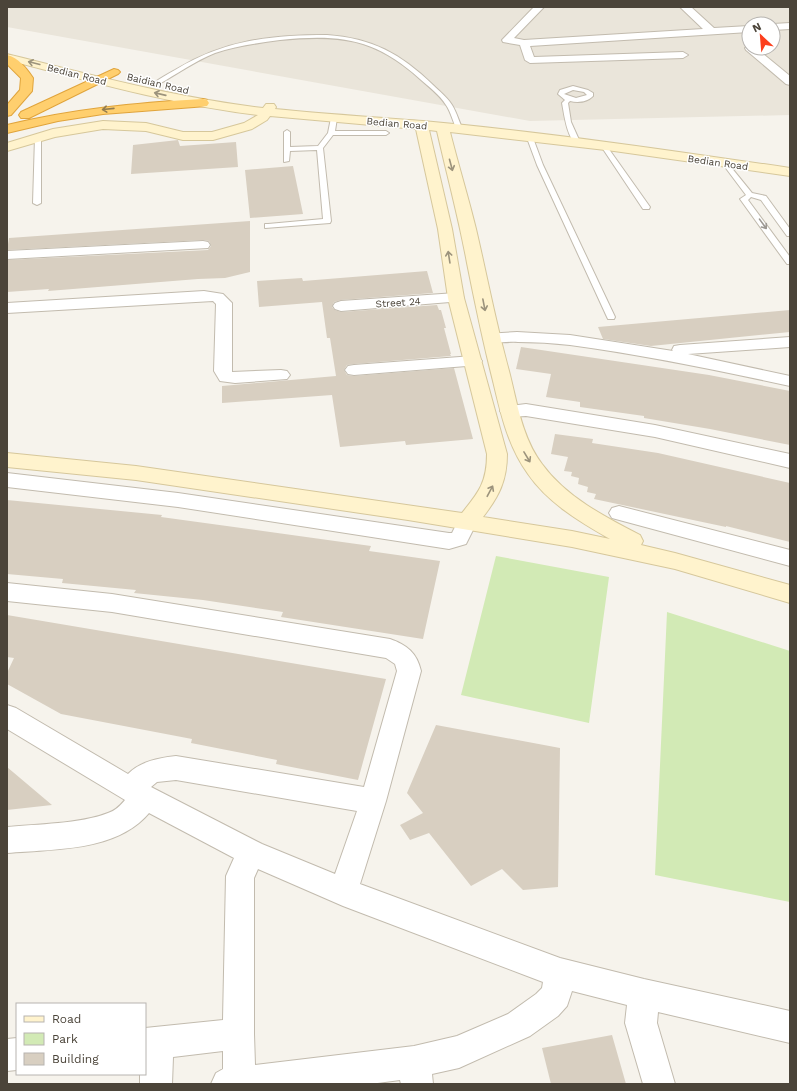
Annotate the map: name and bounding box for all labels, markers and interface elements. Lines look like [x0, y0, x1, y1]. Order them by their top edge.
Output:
north arrow [741, 16, 781, 56]
text: N [750, 20, 763, 35]
one-way arrow [28, 59, 41, 67]
street label: Bedian Road [46, 62, 108, 87]
street label: Baidian Road [126, 71, 190, 96]
one-way arrow [154, 89, 167, 97]
one-way arrow [102, 106, 115, 113]
street label: Bedian Road [366, 115, 428, 132]
street label: Bedian Road [687, 153, 749, 172]
one-way arrow [448, 158, 456, 171]
one-way arrow [759, 219, 767, 230]
one-way arrow [445, 250, 453, 263]
street label: Street 24 [375, 295, 421, 310]
one-way arrow [481, 298, 489, 311]
one-way arrow [523, 451, 531, 463]
one-way arrow [487, 485, 495, 497]
legend [16, 1003, 146, 1075]
text: Road [52, 1012, 81, 1026]
text: Park [52, 1032, 78, 1046]
text: Building [52, 1052, 99, 1066]

